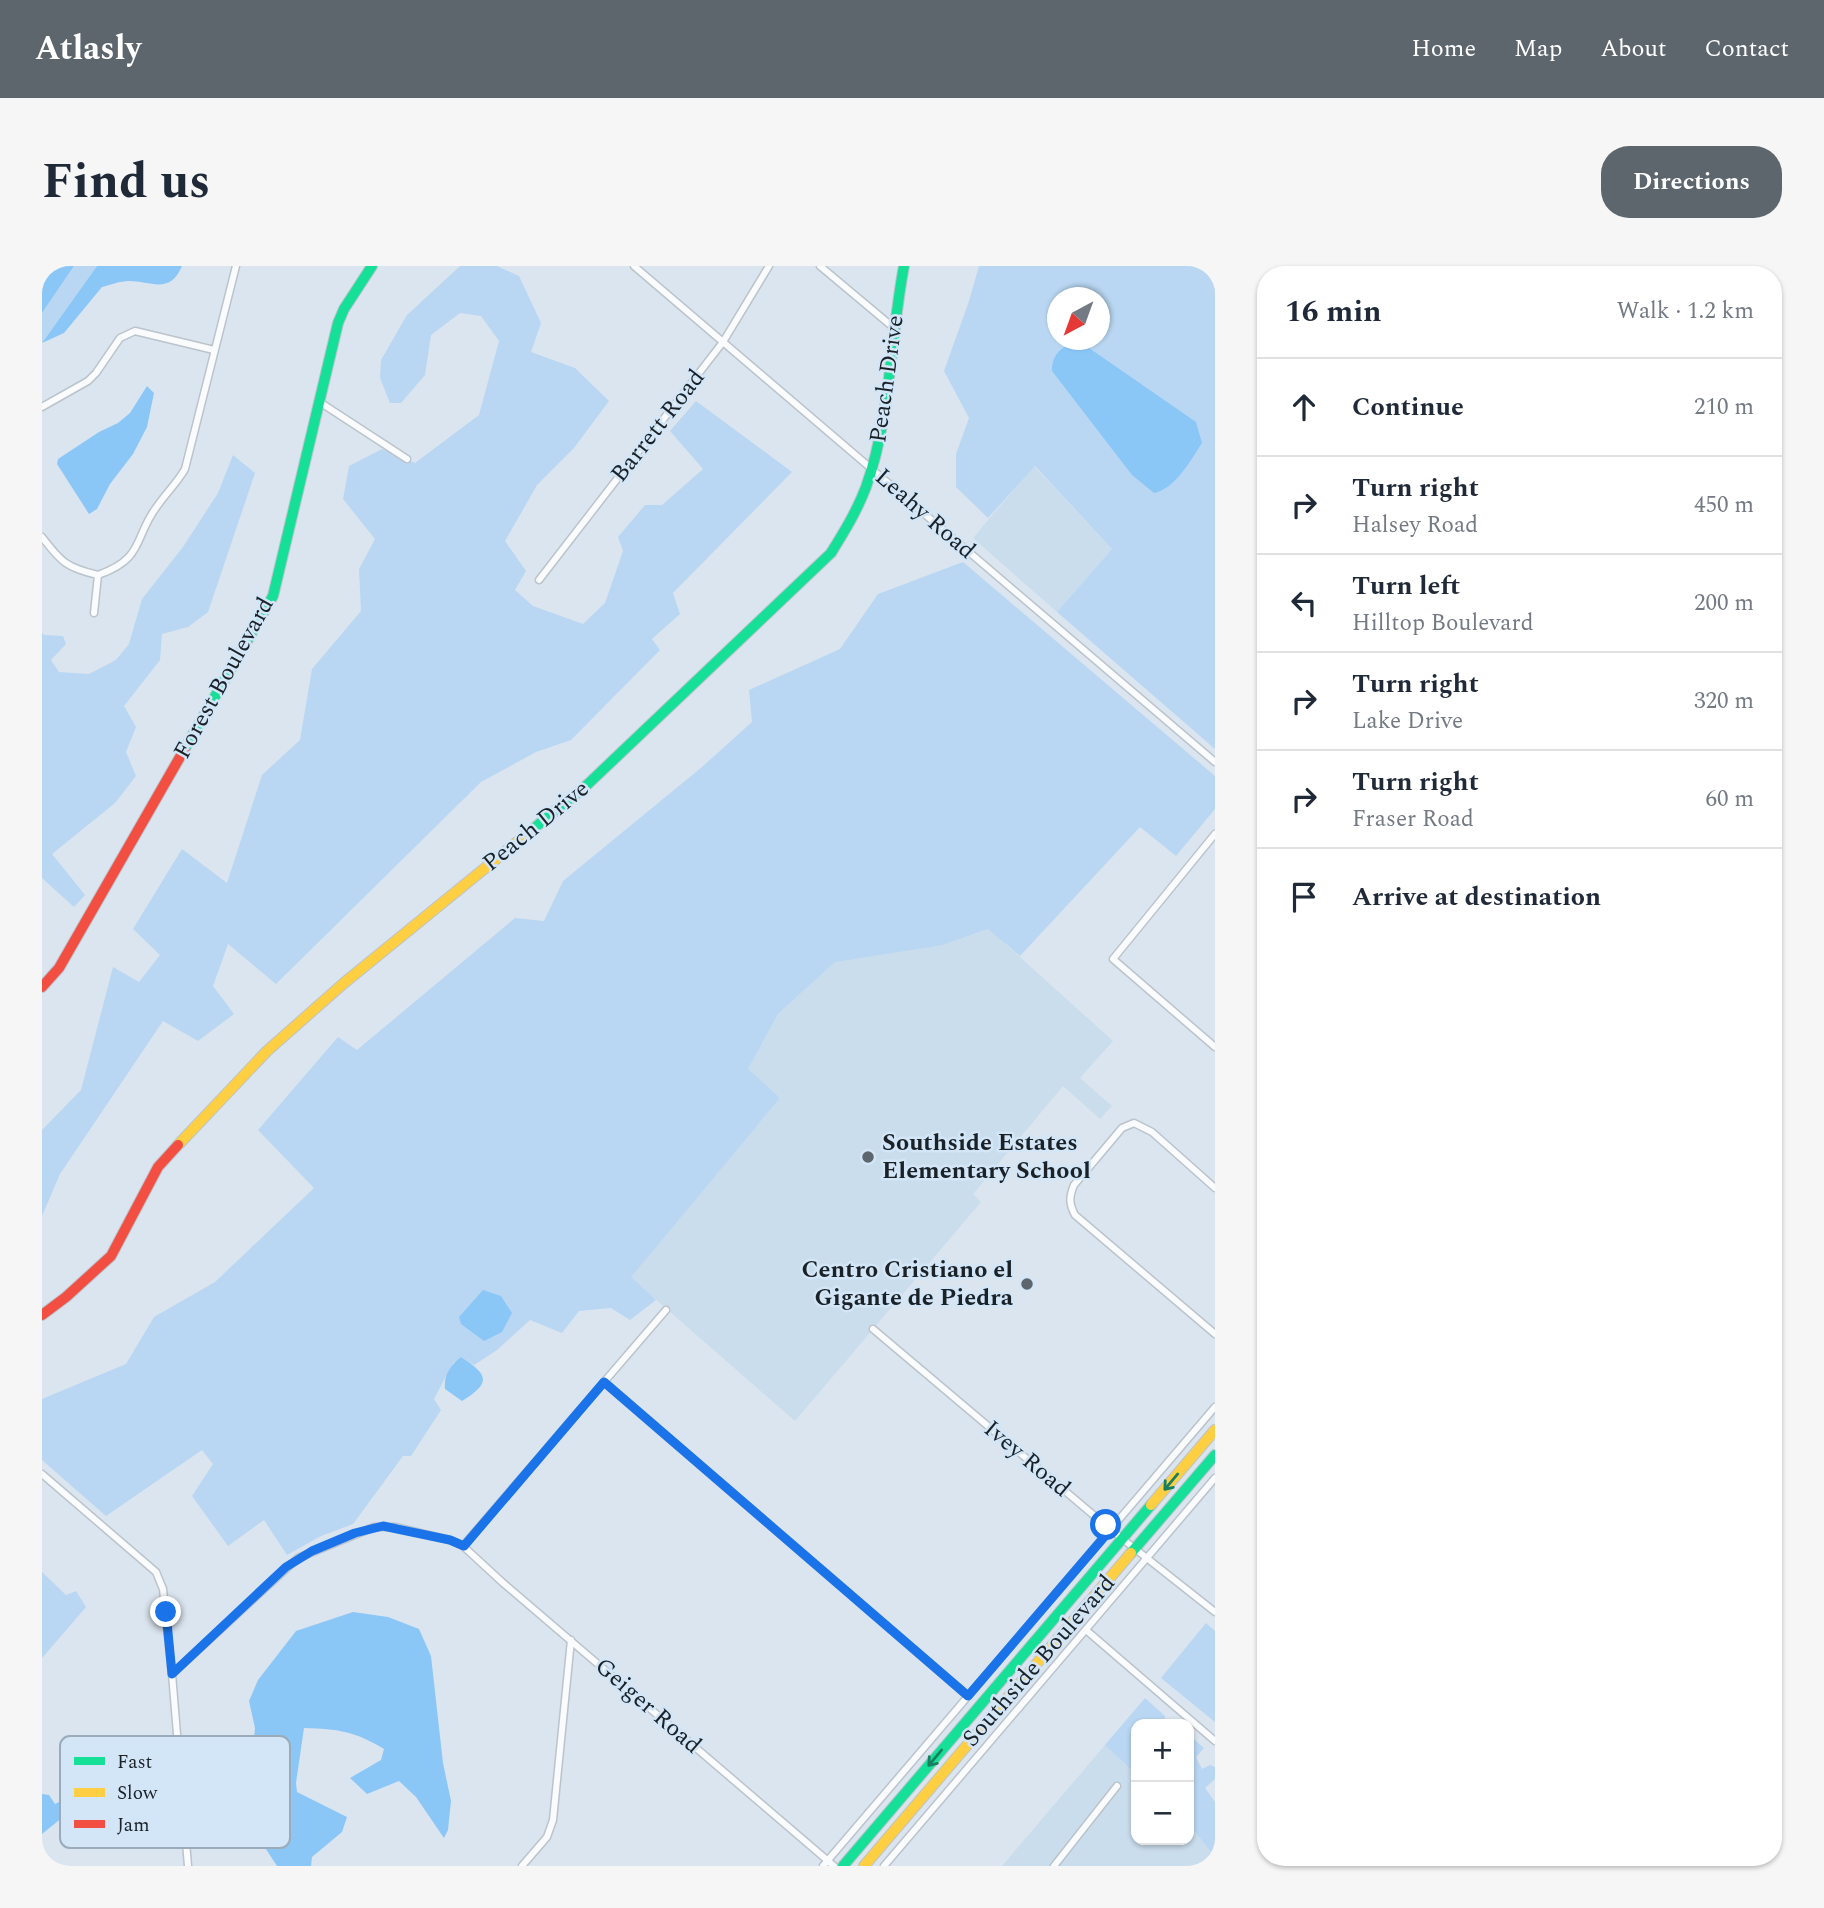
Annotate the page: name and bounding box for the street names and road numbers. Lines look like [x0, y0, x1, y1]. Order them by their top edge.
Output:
street label: Peach Drive [860, 313, 914, 445]
street label: Barrett Road [602, 362, 714, 490]
street label: Leahy Road [866, 460, 984, 568]
street label: Forest Boulevard [165, 591, 283, 765]
street label: Peach Drive [475, 772, 597, 880]
street label: Ivey Road [976, 1412, 1078, 1506]
street label: Southside Boulevard [954, 1567, 1124, 1755]
street label: Geiger Road [587, 1649, 709, 1763]

